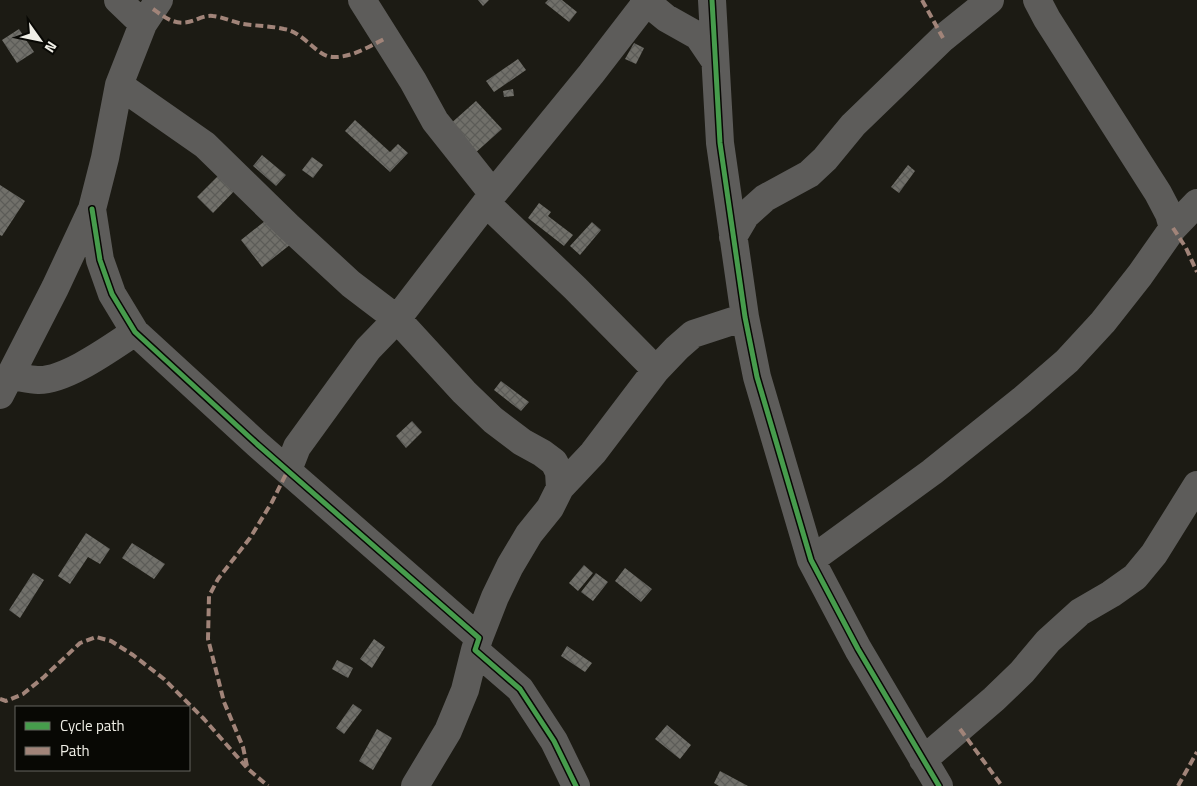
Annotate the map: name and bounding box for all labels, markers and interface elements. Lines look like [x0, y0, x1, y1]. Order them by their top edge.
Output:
north arrow [15, 15, 65, 65]
text: N [40, 38, 63, 57]
legend [15, 706, 190, 771]
text: Cycle path [60, 714, 125, 737]
text: Path [60, 739, 90, 762]

